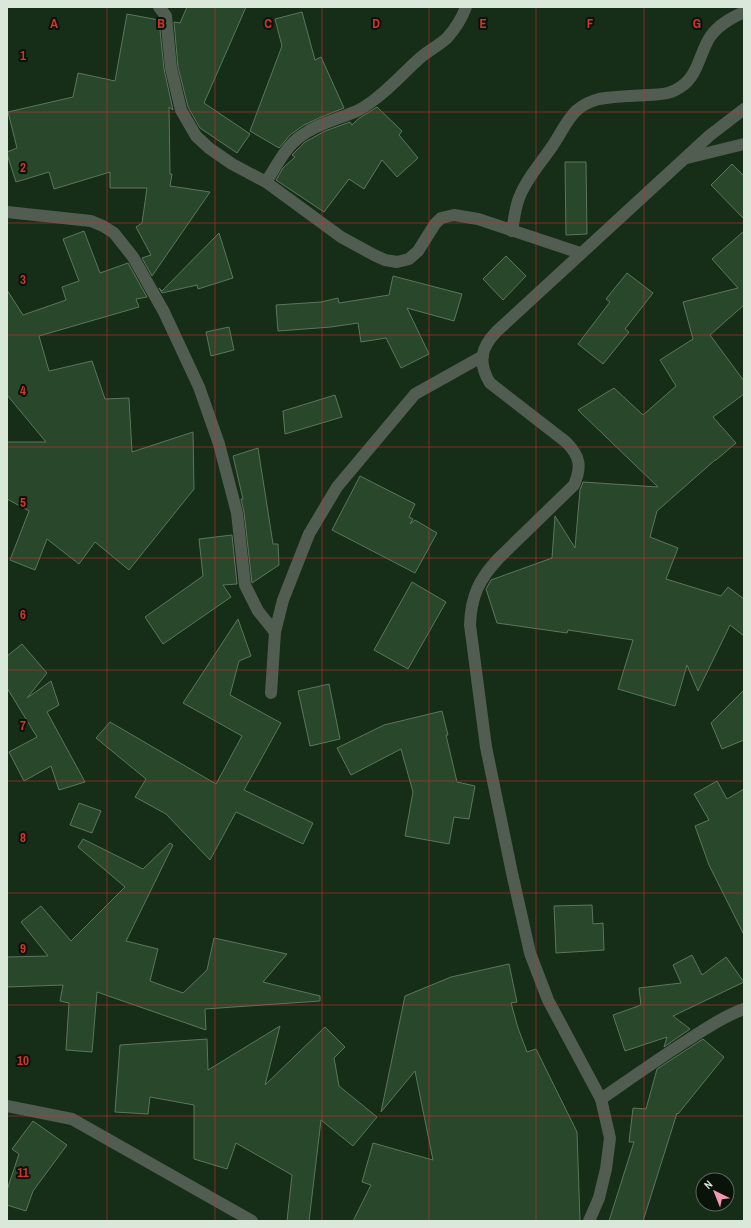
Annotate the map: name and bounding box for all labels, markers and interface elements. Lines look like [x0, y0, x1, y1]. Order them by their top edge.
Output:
text: A [50, 15, 58, 32]
text: B [157, 15, 165, 32]
text: C [264, 15, 272, 32]
text: D [372, 15, 380, 32]
text: E [479, 15, 487, 32]
text: F [587, 15, 594, 32]
text: G [693, 15, 701, 32]
text: 1 [20, 47, 26, 64]
text: 2 [20, 159, 26, 176]
text: 3 [20, 271, 26, 288]
text: 4 [20, 382, 26, 399]
text: 5 [20, 494, 26, 511]
text: 6 [20, 606, 26, 623]
text: 7 [20, 717, 26, 734]
text: 8 [20, 829, 26, 846]
text: 9 [20, 940, 26, 957]
text: 10 [17, 1052, 29, 1069]
text: 11 [17, 1164, 29, 1181]
north arrow [695, 1172, 735, 1212]
text: N [701, 1177, 715, 1192]

